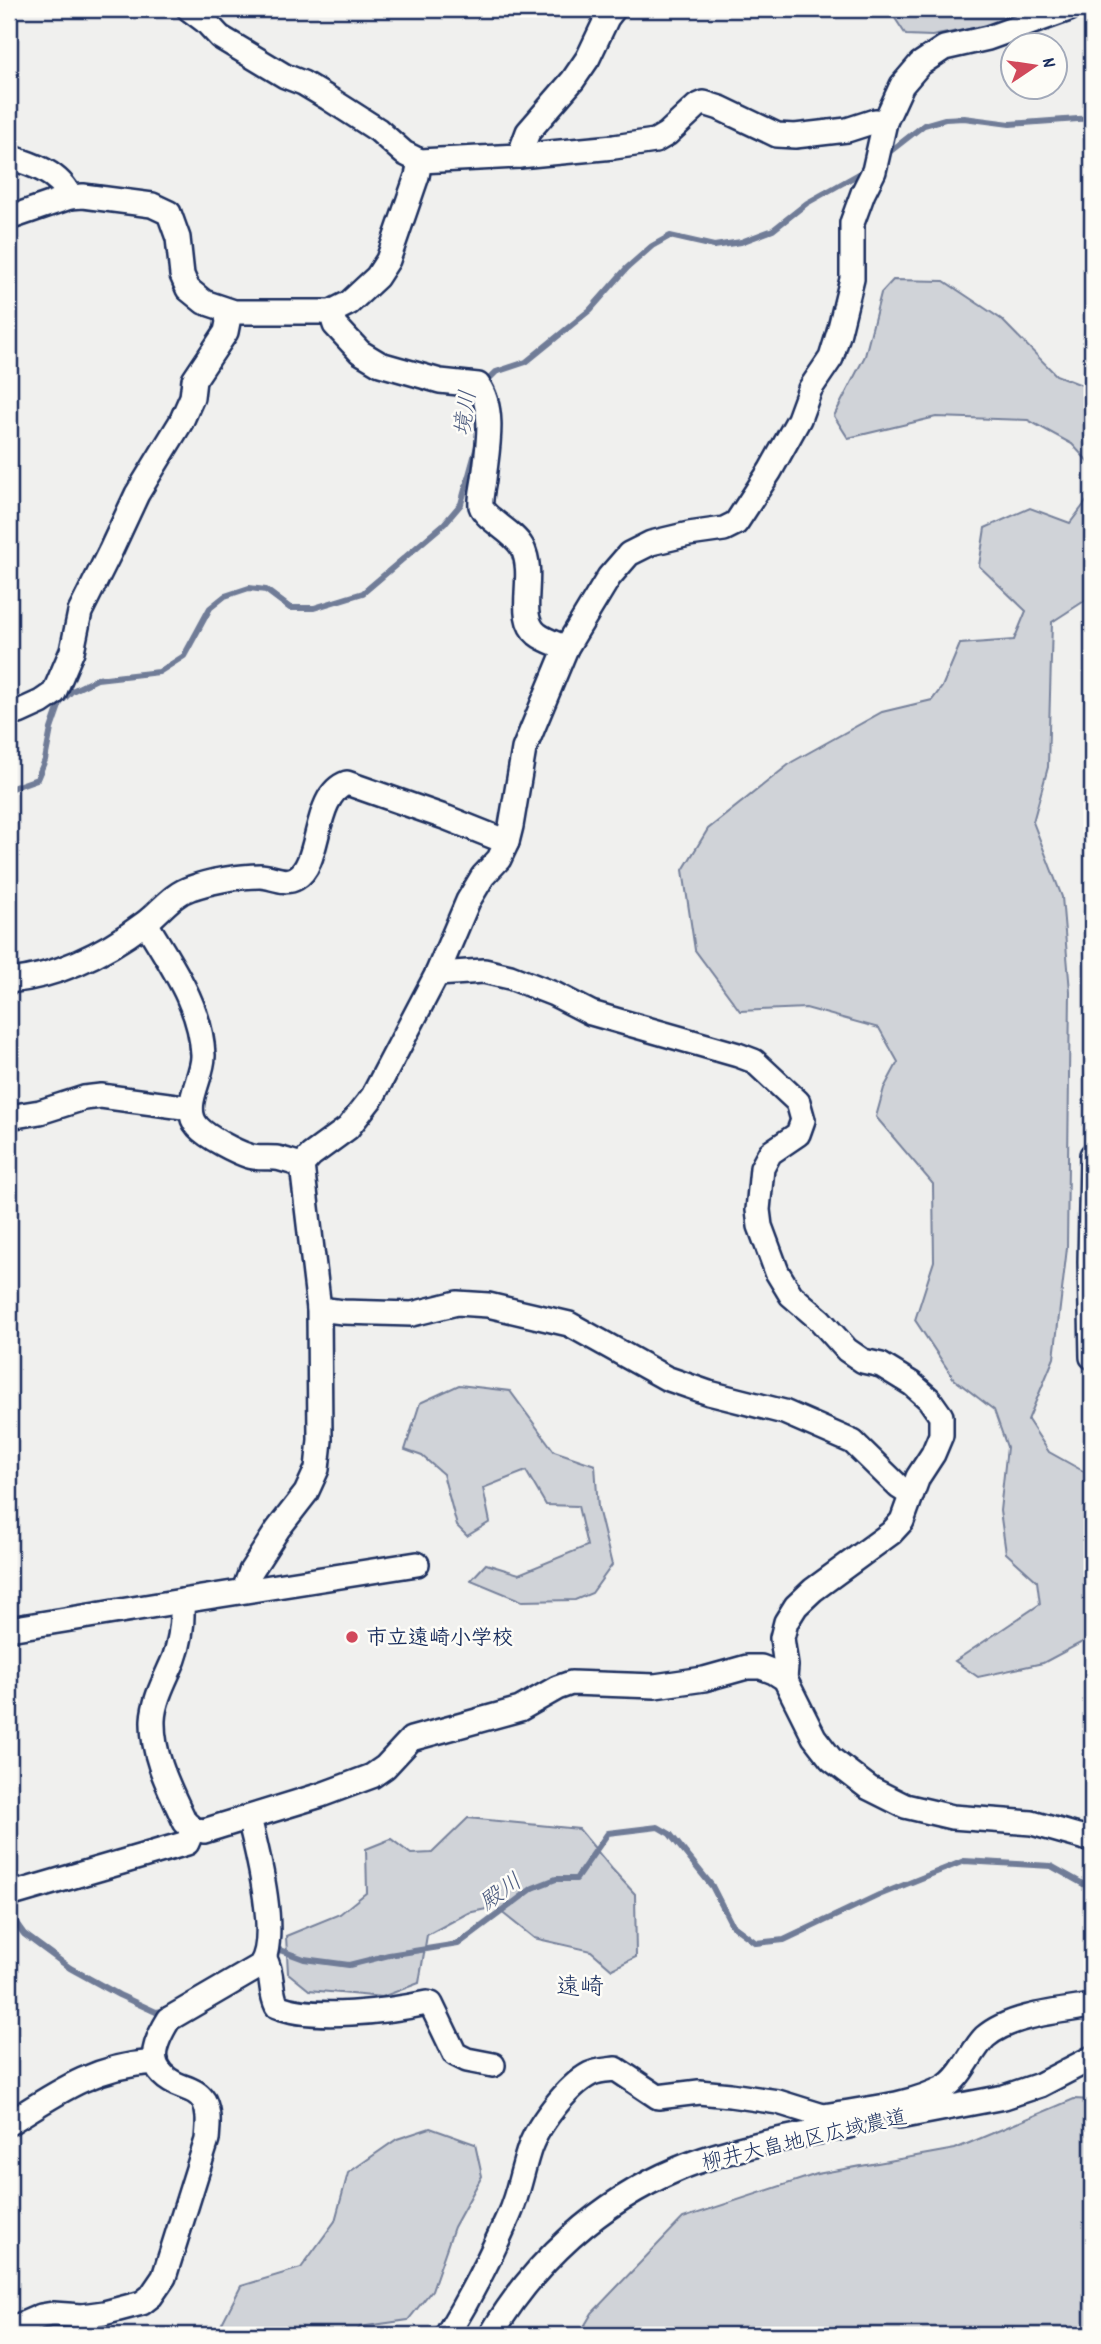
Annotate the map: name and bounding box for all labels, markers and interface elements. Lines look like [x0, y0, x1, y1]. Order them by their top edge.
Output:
north arrow [1000, 32, 1070, 102]
text: N [1033, 55, 1061, 71]
water label: 境川 [448, 388, 487, 439]
place label: 市立遠崎小学校 [366, 1625, 513, 1655]
marker: 市立遠崎小学校 [344, 1629, 360, 1645]
water label: 殿川 [474, 1867, 530, 1921]
district label: 遠崎 [556, 1972, 604, 2006]
street label: 柳井大畠地区広域農道 [699, 2104, 910, 2180]

